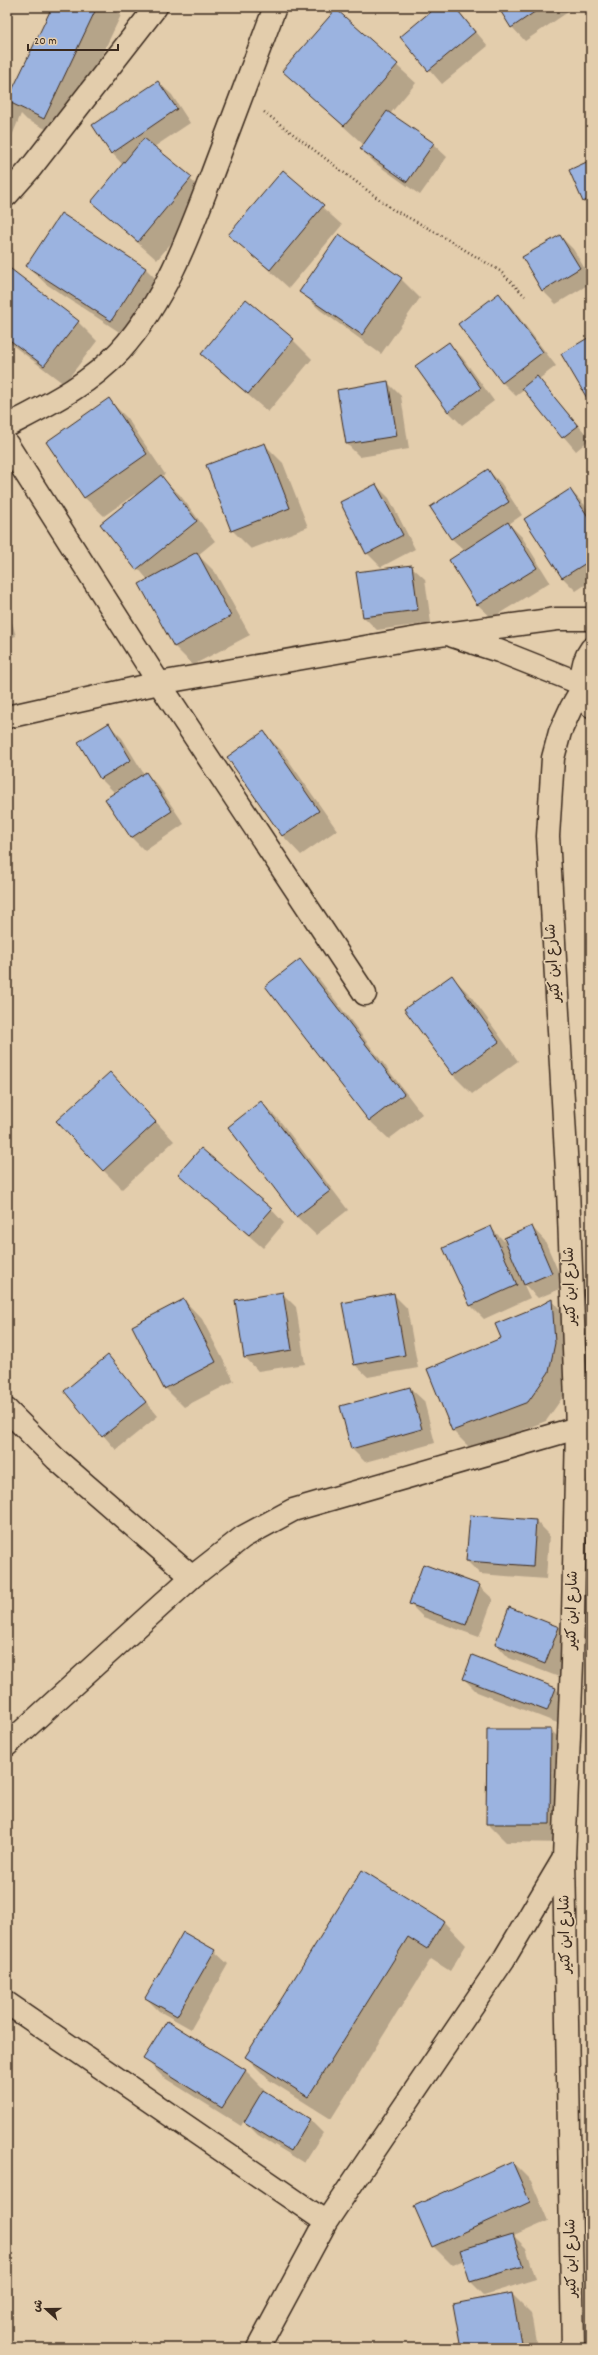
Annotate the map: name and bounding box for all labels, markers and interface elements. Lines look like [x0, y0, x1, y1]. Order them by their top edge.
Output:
scale bar [28, 26, 118, 52]
text: 20 m [34, 33, 57, 50]
street label: شارع ابن كثير [540, 923, 568, 1004]
street label: شارع ابن كثير [559, 1246, 583, 1327]
street label: شارع ابن كثير [561, 1570, 585, 1651]
street label: شارع ابن كثير [554, 1894, 578, 1975]
street label: شارع ابن كثير [560, 2218, 584, 2299]
north arrow [26, 2289, 66, 2329]
text: ش [29, 2298, 48, 2315]

